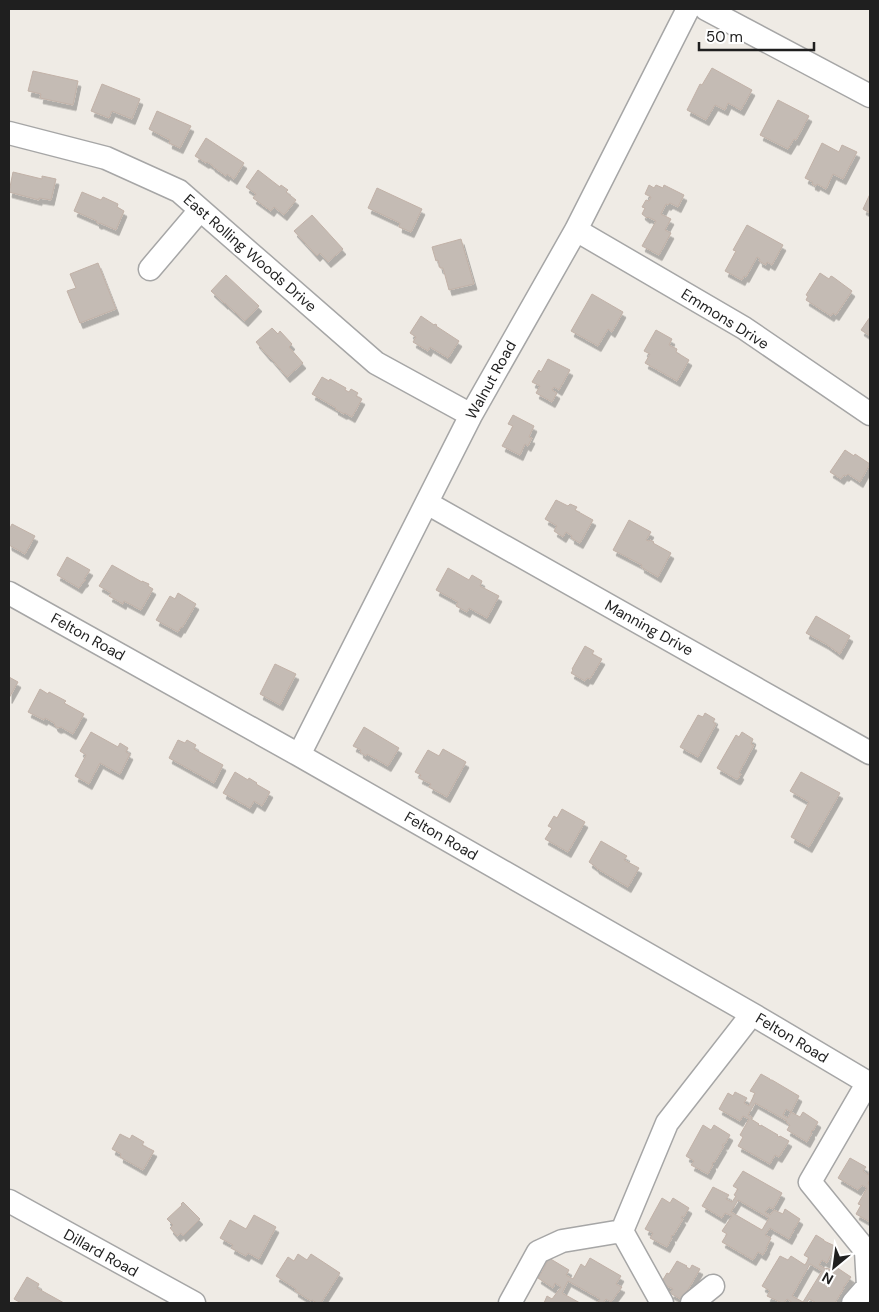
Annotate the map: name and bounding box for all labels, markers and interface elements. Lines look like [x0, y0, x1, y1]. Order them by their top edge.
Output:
scale bar [699, 20, 814, 52]
text: 50 m [706, 27, 743, 47]
street label: East Rolling Woods Drive [179, 190, 321, 316]
street label: Emmons Drive [677, 284, 773, 354]
street label: Walnut Road [461, 337, 521, 423]
street label: Manning Drive [601, 595, 697, 661]
street label: Felton Road [47, 608, 129, 666]
street label: Felton Road [401, 807, 481, 865]
street label: Felton Road [752, 1008, 832, 1068]
street label: Dillard Road [60, 1224, 142, 1282]
north arrow [809, 1242, 859, 1292]
text: N [819, 1268, 837, 1289]

